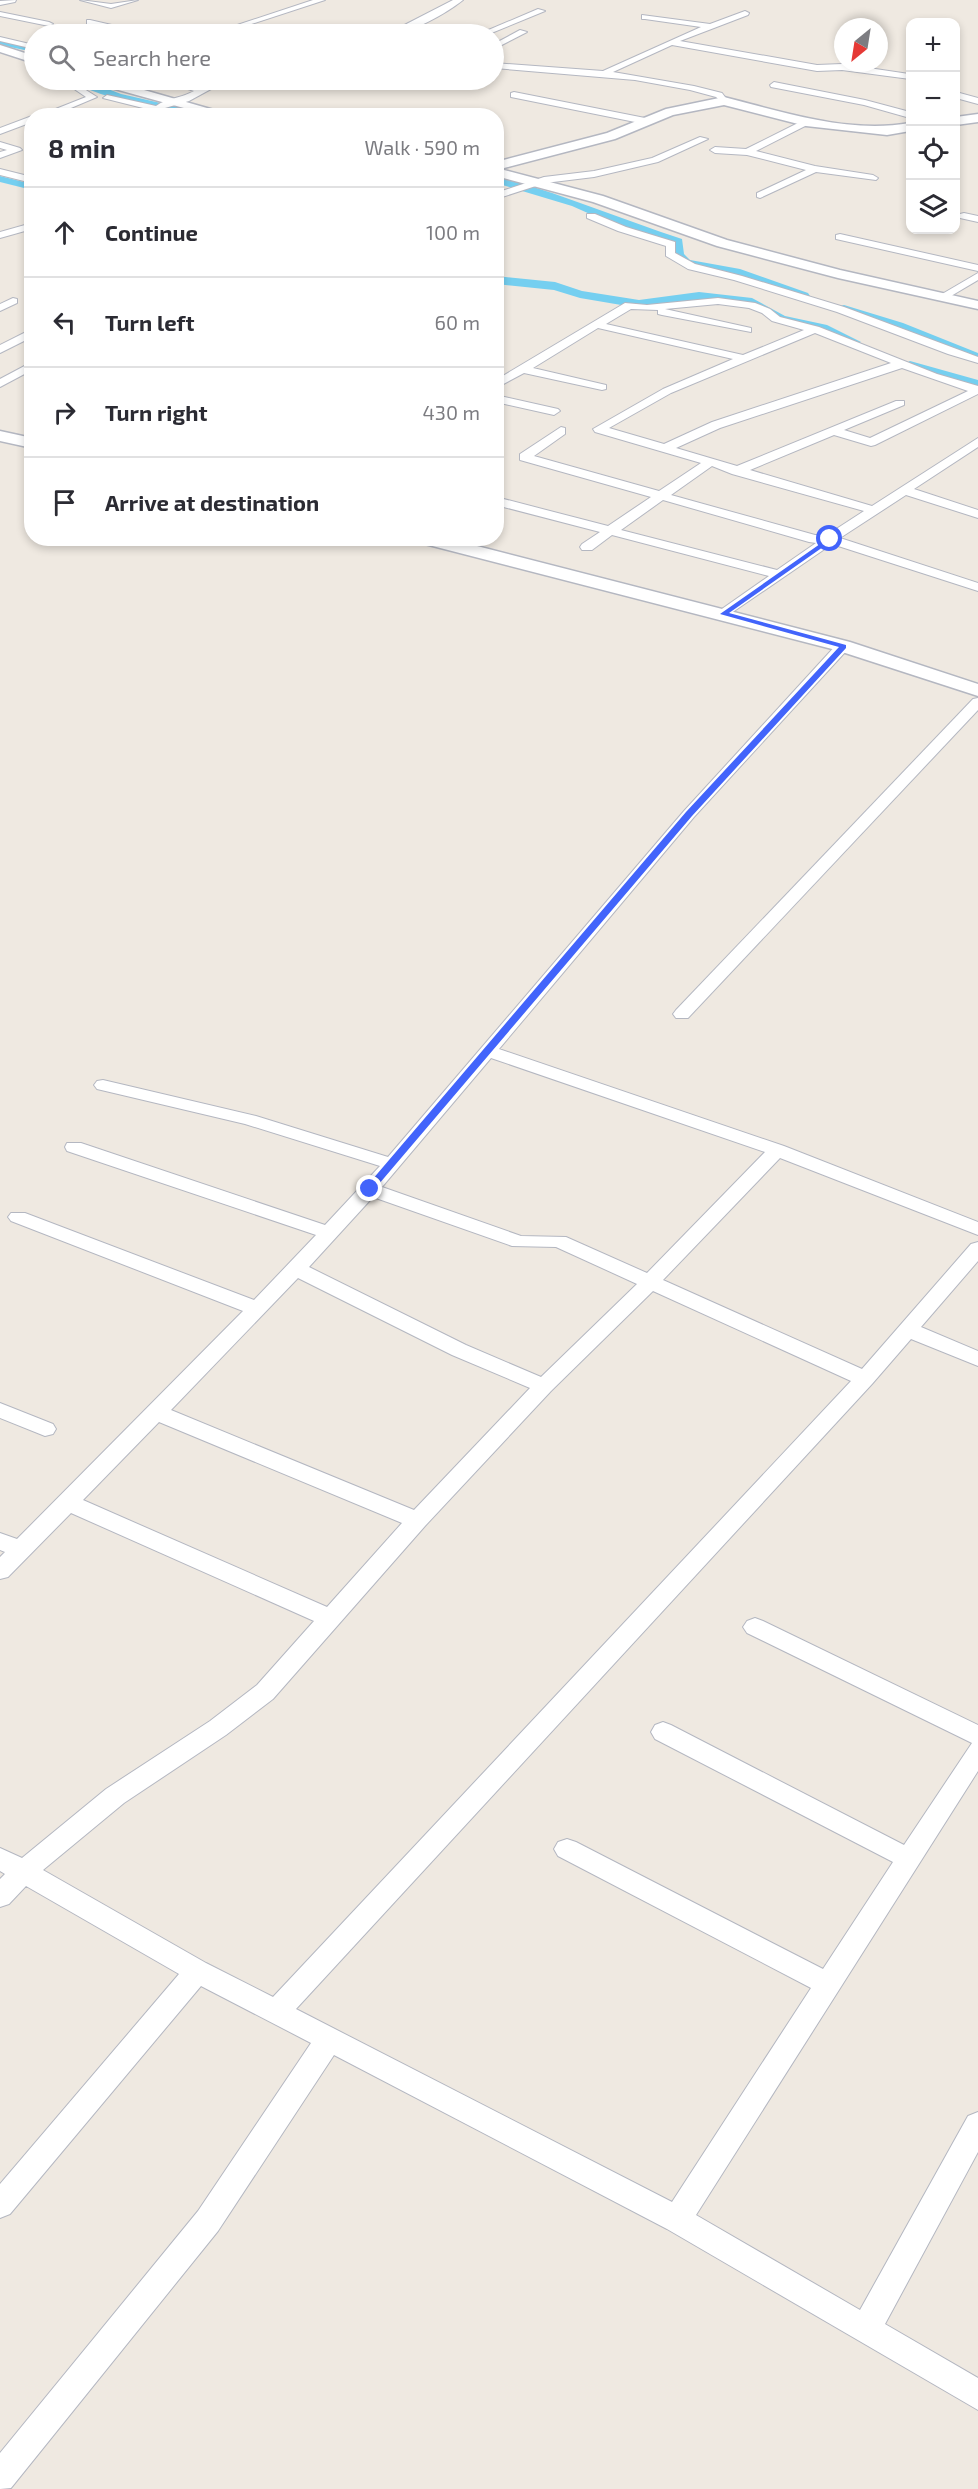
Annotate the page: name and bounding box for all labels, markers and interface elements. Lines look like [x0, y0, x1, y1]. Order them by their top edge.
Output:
north arrow [834, 18, 888, 72]
map controls [906, 18, 960, 234]
button: + [906, 18, 960, 72]
search box [24, 24, 504, 90]
icon: search [45, 41, 78, 74]
text: Search here [93, 44, 211, 70]
button: − [906, 72, 960, 126]
button: locate [906, 126, 960, 180]
text: 8 min [48, 132, 116, 163]
text: Walk · 590 m [365, 135, 480, 159]
button: layers [906, 180, 960, 234]
icon: ahead [48, 216, 81, 249]
text: Continue [105, 219, 198, 245]
text: 100 m [426, 220, 480, 244]
icon: left [48, 306, 81, 339]
text: Turn left [105, 309, 194, 335]
text: 60 m [435, 310, 480, 334]
icon: right [48, 396, 81, 429]
text: Turn right [105, 399, 207, 425]
text: 430 m [423, 400, 480, 424]
icon: arrive [48, 486, 81, 519]
text: Arrive at destination [105, 489, 319, 515]
route start [816, 525, 842, 551]
route end [356, 1175, 382, 1201]

